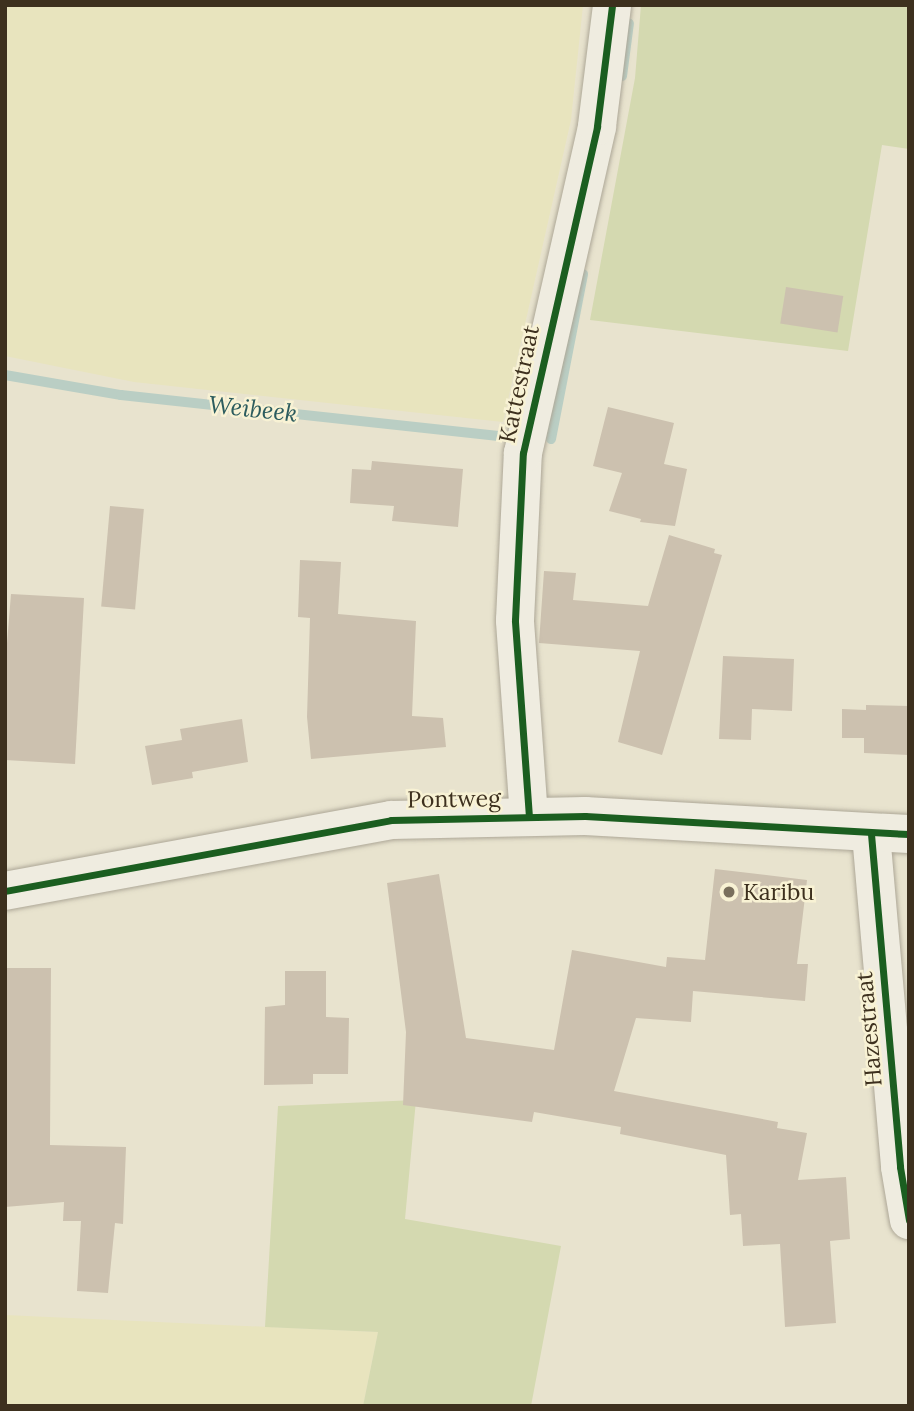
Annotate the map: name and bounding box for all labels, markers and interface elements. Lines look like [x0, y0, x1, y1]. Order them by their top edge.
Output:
street label: Kattestraat [493, 323, 545, 445]
water label: Weibeek [207, 390, 299, 428]
street label: Pontweg [407, 784, 501, 814]
place label: Karibu [743, 878, 814, 906]
marker: Karibu [721, 884, 737, 900]
street label: Hazestraat [850, 970, 888, 1088]

